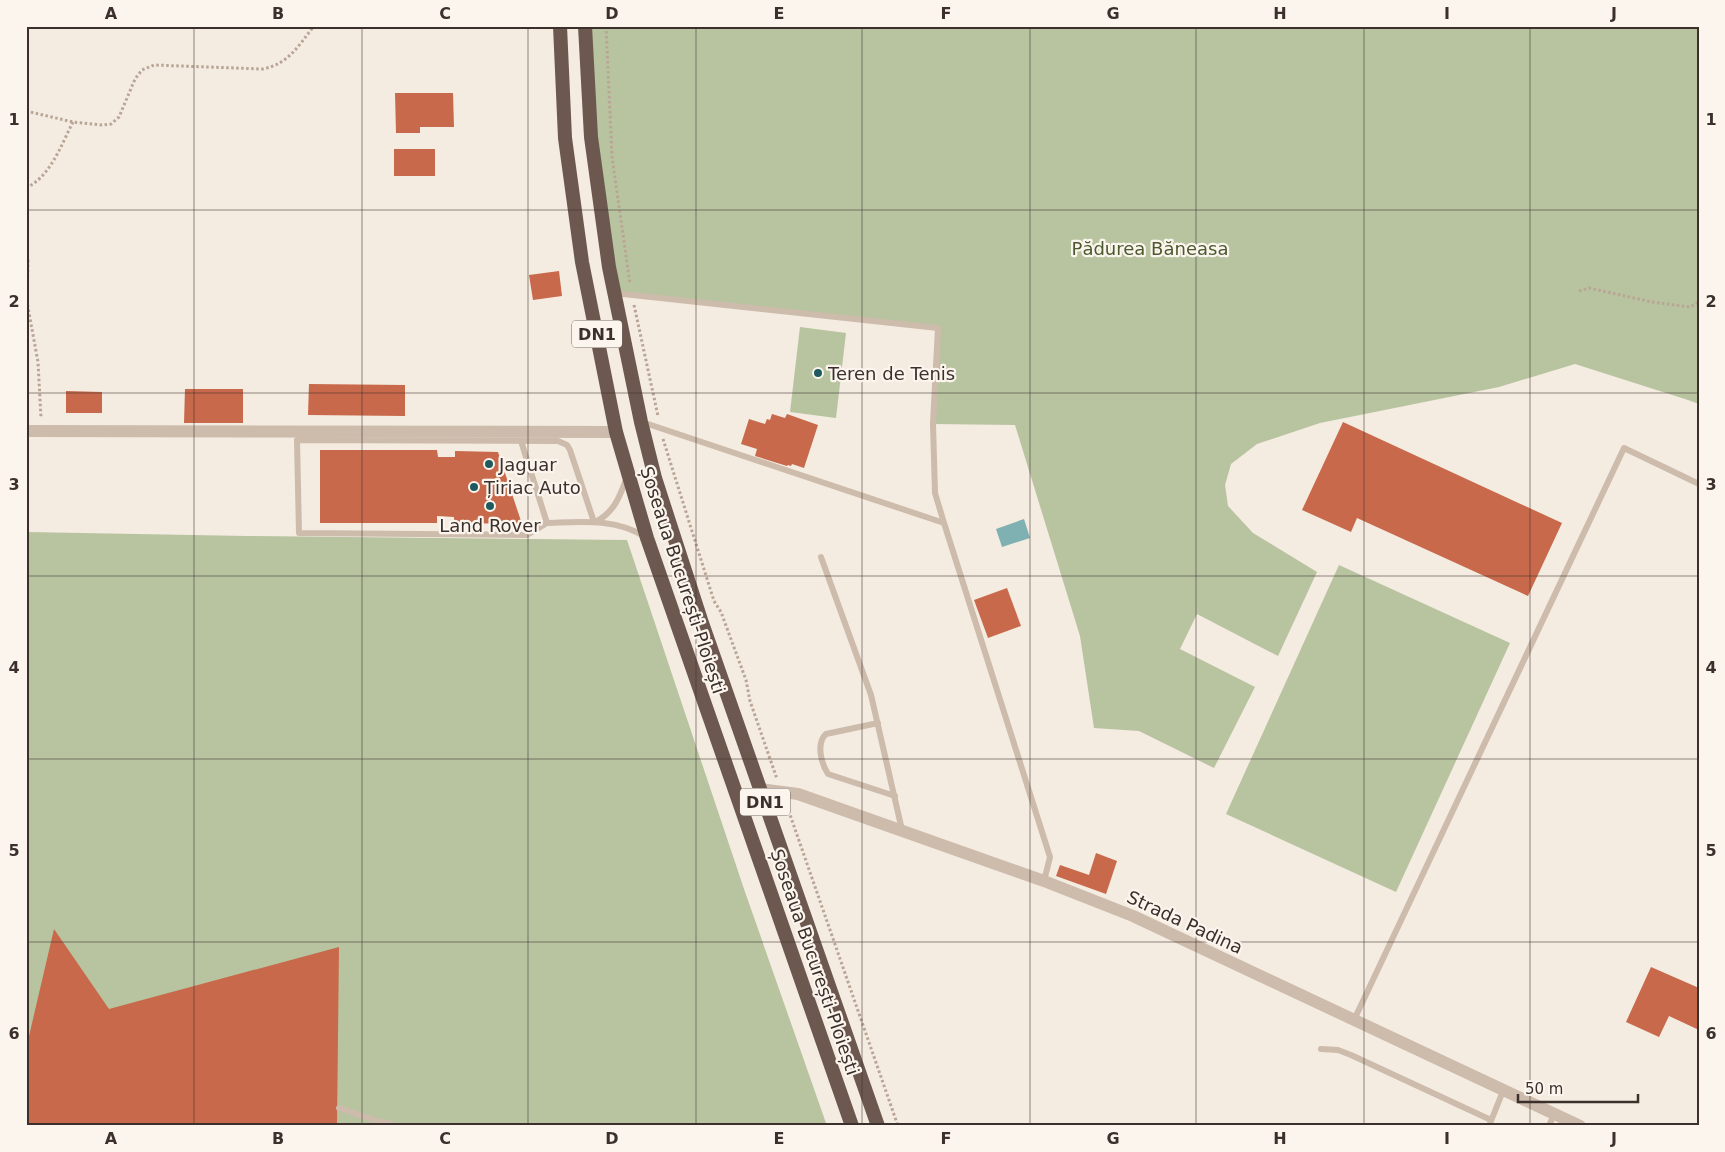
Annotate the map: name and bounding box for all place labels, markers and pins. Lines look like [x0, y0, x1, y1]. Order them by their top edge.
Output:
place label: Teren de Tenis [827, 363, 955, 384]
marker: Teren de Tenis [812, 367, 824, 379]
place label: Jaguar [498, 454, 557, 475]
marker: Jaguar [483, 458, 495, 470]
place label: Țiriac Auto [483, 477, 581, 498]
marker: Țiriac Auto [468, 481, 480, 493]
marker: Land Rover [484, 500, 496, 512]
place label: Land Rover [439, 515, 541, 536]

